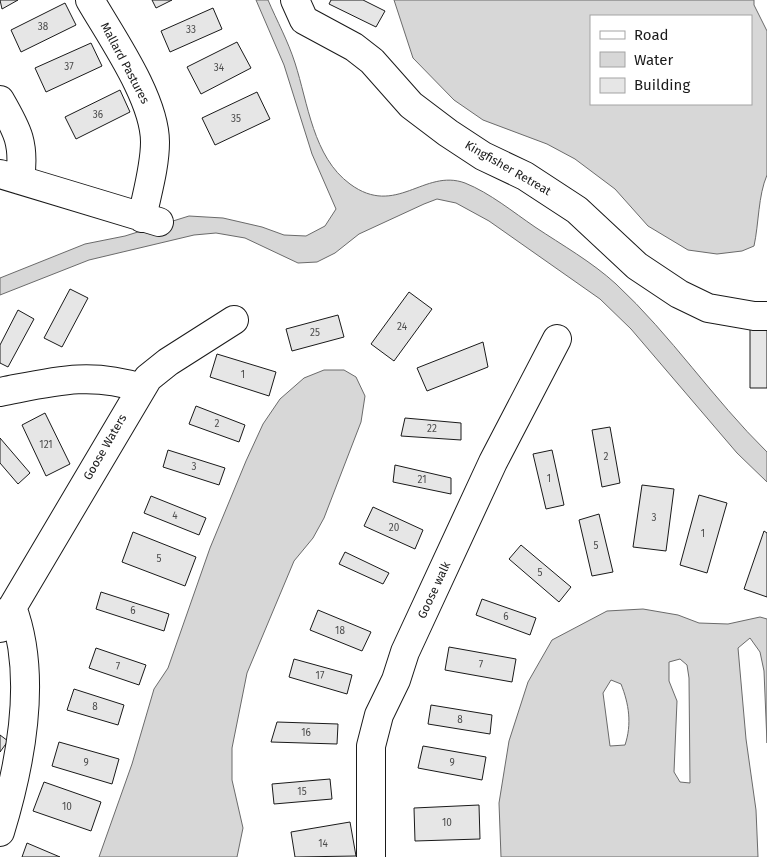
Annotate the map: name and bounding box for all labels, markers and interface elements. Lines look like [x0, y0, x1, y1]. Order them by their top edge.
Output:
legend [590, 15, 752, 105]
street label: Mallard Pastures [98, 20, 152, 106]
house number: 38 [38, 21, 49, 33]
house number: 33 [186, 24, 196, 36]
text: Road [634, 26, 669, 44]
text: Water [634, 51, 673, 69]
house number: 37 [64, 61, 74, 73]
house number: 34 [214, 62, 225, 74]
text: Building [634, 76, 690, 94]
house number: 36 [93, 109, 103, 121]
house number: 35 [231, 113, 241, 125]
street label: Kingfisher Retreat [462, 138, 554, 199]
house number: 24 [397, 321, 408, 333]
house number: 25 [310, 327, 320, 339]
house number: 1 [241, 369, 245, 381]
street label: Goose Waters [81, 411, 130, 482]
house number: 2 [215, 418, 220, 430]
house number: 22 [427, 423, 437, 435]
house number: 121 [39, 439, 53, 451]
house number: 2 [604, 451, 609, 463]
house number: 3 [192, 461, 197, 473]
house number: 1 [547, 473, 551, 485]
house number: 21 [417, 474, 427, 486]
house number: 4 [172, 510, 178, 522]
house number: 3 [652, 512, 657, 524]
house number: 20 [389, 522, 400, 534]
house number: 1 [701, 528, 705, 540]
house number: 5 [593, 540, 599, 552]
house number: 5 [156, 553, 162, 565]
street label: Goose walk [415, 558, 454, 621]
house number: 5 [537, 567, 543, 579]
house number: 6 [130, 605, 136, 617]
house number: 6 [503, 611, 509, 623]
house number: 18 [335, 625, 345, 637]
house number: 7 [479, 659, 484, 671]
house number: 7 [116, 661, 121, 673]
house number: 17 [316, 670, 325, 682]
house number: 8 [92, 701, 98, 713]
house number: 8 [457, 714, 463, 726]
house number: 16 [301, 727, 311, 739]
house number: 9 [83, 757, 89, 769]
house number: 9 [449, 757, 455, 769]
house number: 15 [297, 786, 307, 798]
house number: 10 [62, 801, 72, 813]
house number: 10 [442, 817, 452, 829]
house number: 14 [318, 838, 329, 850]

